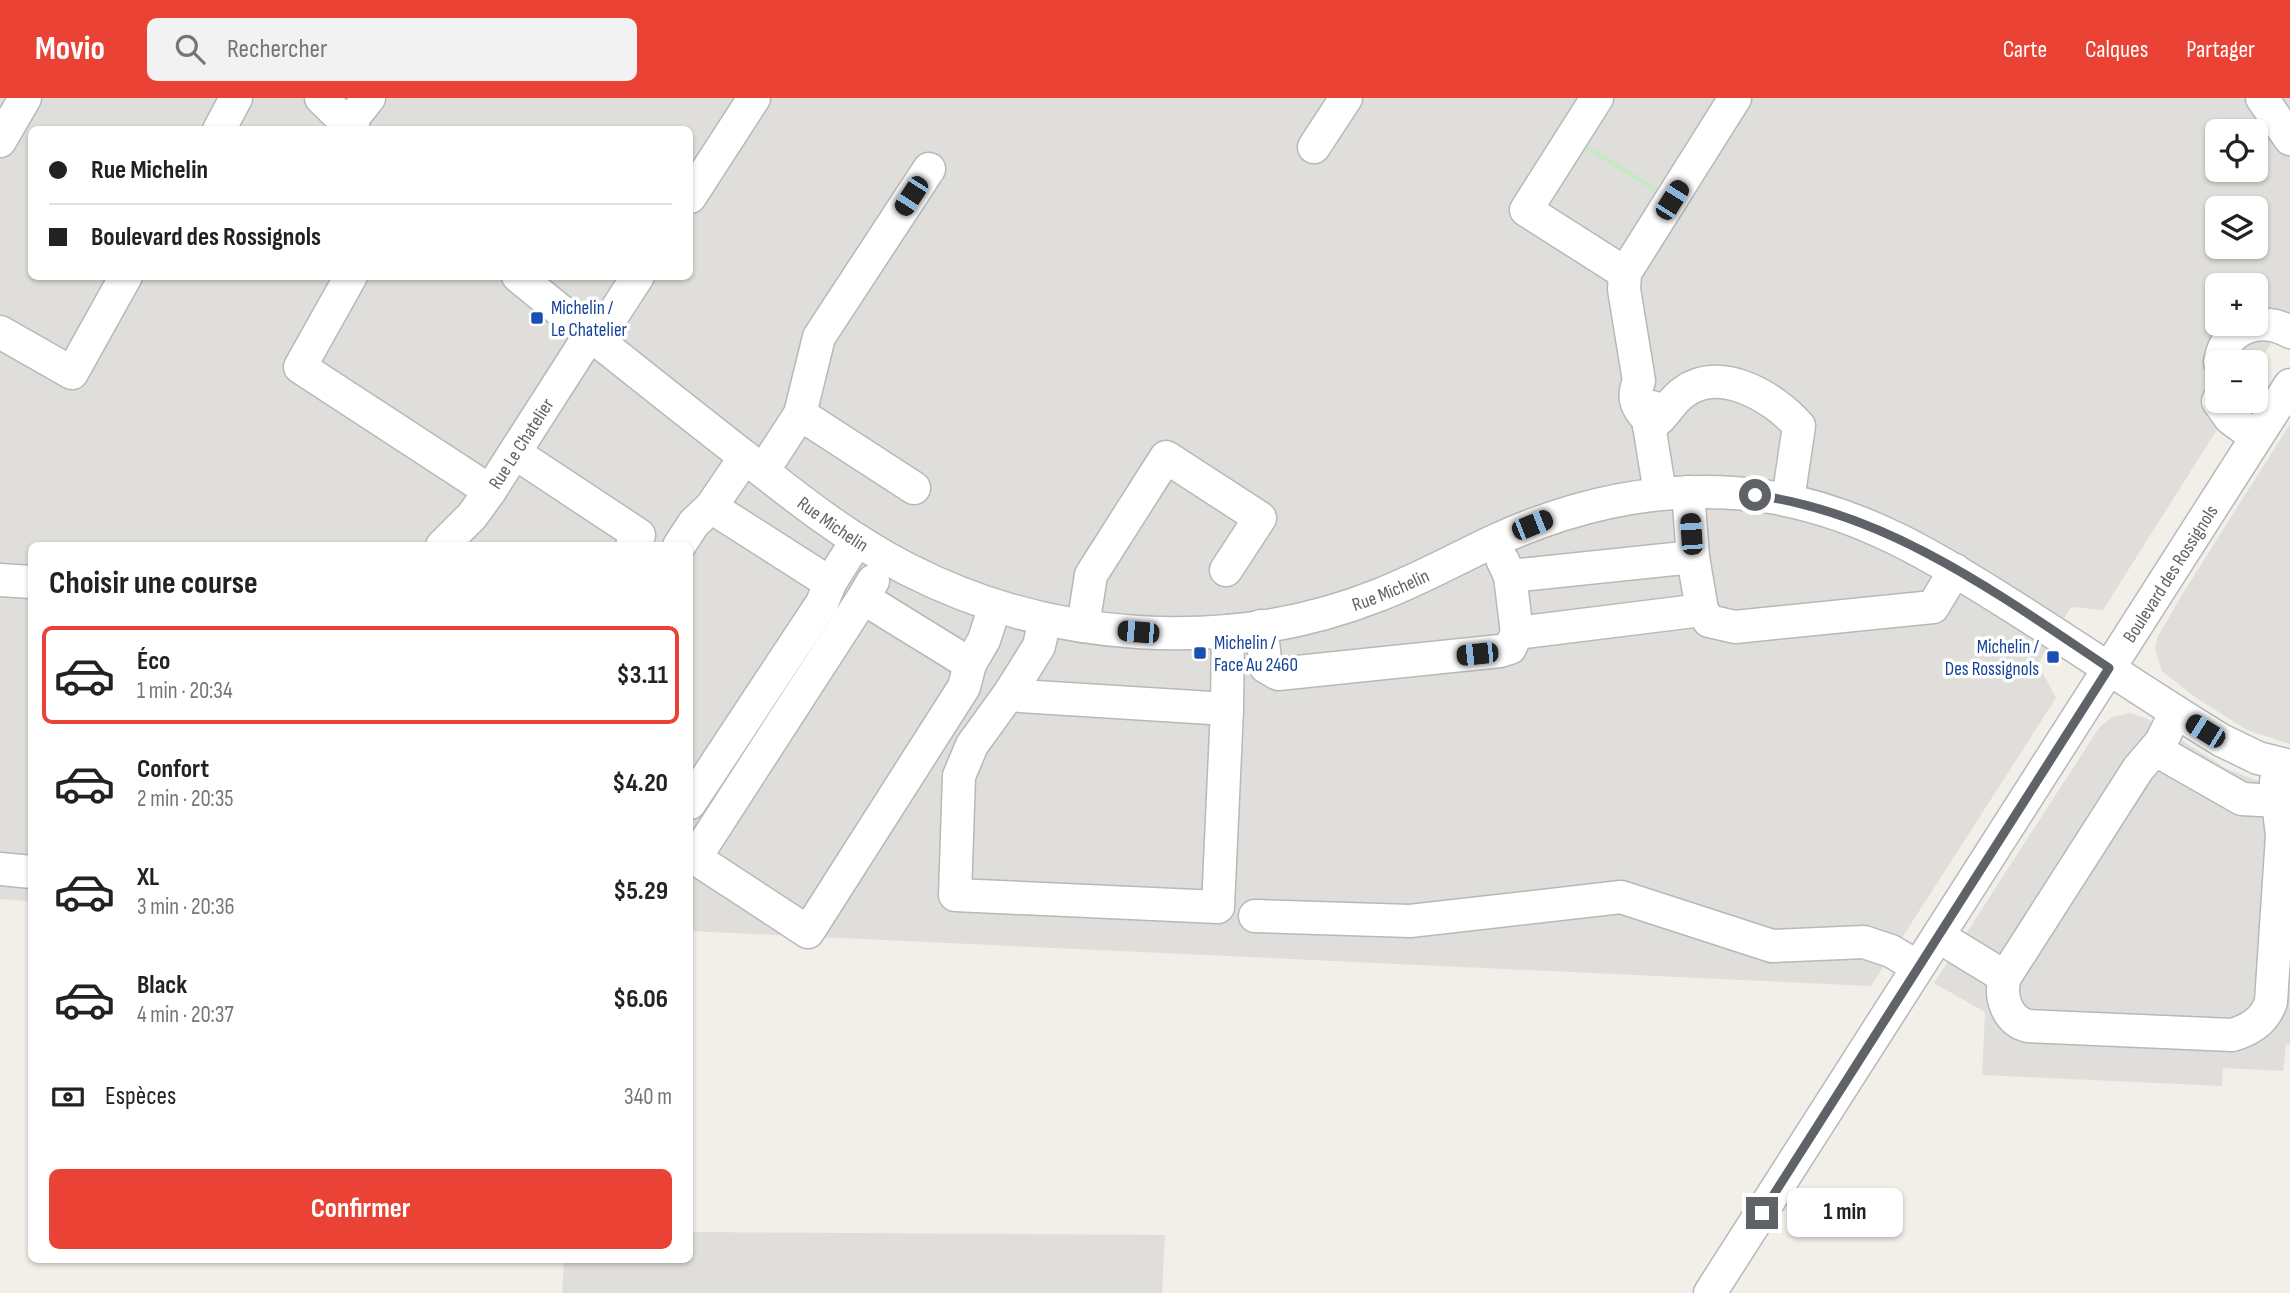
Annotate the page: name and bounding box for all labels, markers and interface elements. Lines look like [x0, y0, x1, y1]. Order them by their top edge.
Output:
search box [147, 18, 637, 81]
text: Movio [35, 29, 105, 69]
icon: search [171, 30, 209, 68]
text: Rechercher [227, 34, 328, 65]
text: Carte [2003, 35, 2047, 64]
text: Calques [2085, 35, 2148, 64]
text: Partager [2186, 35, 2255, 64]
map controls [2205, 119, 2268, 413]
button: locate [2205, 119, 2268, 182]
text: Rue Michelin [91, 155, 208, 186]
car [891, 173, 932, 219]
car [1652, 177, 1693, 223]
button: layers [2205, 196, 2268, 259]
text: Boulevard des Rossignols [91, 222, 321, 253]
button: + [2205, 273, 2268, 336]
place label: Michelin / Le Chatelier [551, 297, 628, 342]
marker: Michelin / Le Chatelier [529, 310, 545, 326]
button: − [2205, 350, 2268, 413]
street label: Rue Le Chatelier [484, 394, 560, 494]
route start [1739, 479, 1771, 511]
street label: Rue Michelin [792, 492, 872, 557]
street label: Boulevard des Rossignols [2119, 501, 2224, 647]
car [1509, 507, 1556, 543]
car [1680, 512, 1703, 556]
text: Choisir une course [49, 564, 258, 603]
street label: Rue Michelin [1349, 565, 1433, 617]
car [1117, 620, 1160, 644]
place label: Michelin / Face Au 2460 [1214, 632, 1298, 677]
place label: Michelin / Des Rossignols [1945, 636, 2039, 681]
car [1456, 641, 1499, 667]
icon: car [53, 644, 116, 707]
marker: Michelin / Face Au 2460 [1192, 645, 1208, 661]
text: Éco [137, 646, 170, 677]
marker: Michelin / Des Rossignols [2045, 649, 2061, 665]
text: $3.11 [617, 660, 668, 691]
text: 1 min · 20:34 [137, 677, 233, 705]
car [2182, 711, 2229, 751]
icon: car [53, 752, 116, 815]
text: Confort [137, 754, 209, 785]
text: $4.20 [612, 768, 668, 799]
text: 2 min · 20:35 [137, 785, 234, 813]
icon: car [53, 860, 116, 923]
text: XL [137, 862, 159, 893]
text: $5.29 [613, 876, 668, 907]
text: 3 min · 20:36 [137, 893, 235, 921]
icon: car [53, 968, 116, 1031]
text: Black [137, 970, 187, 1001]
text: $6.06 [613, 984, 668, 1015]
text: 4 min · 20:37 [137, 1001, 234, 1029]
icon: cash [49, 1078, 87, 1116]
text: Espèces [105, 1081, 176, 1112]
text: 340 m [624, 1083, 672, 1111]
button: Confirmer [49, 1169, 672, 1249]
callout: 1 min [1786, 1188, 1902, 1238]
route end [1746, 1197, 1778, 1229]
text: 1 min [1824, 1198, 1866, 1226]

